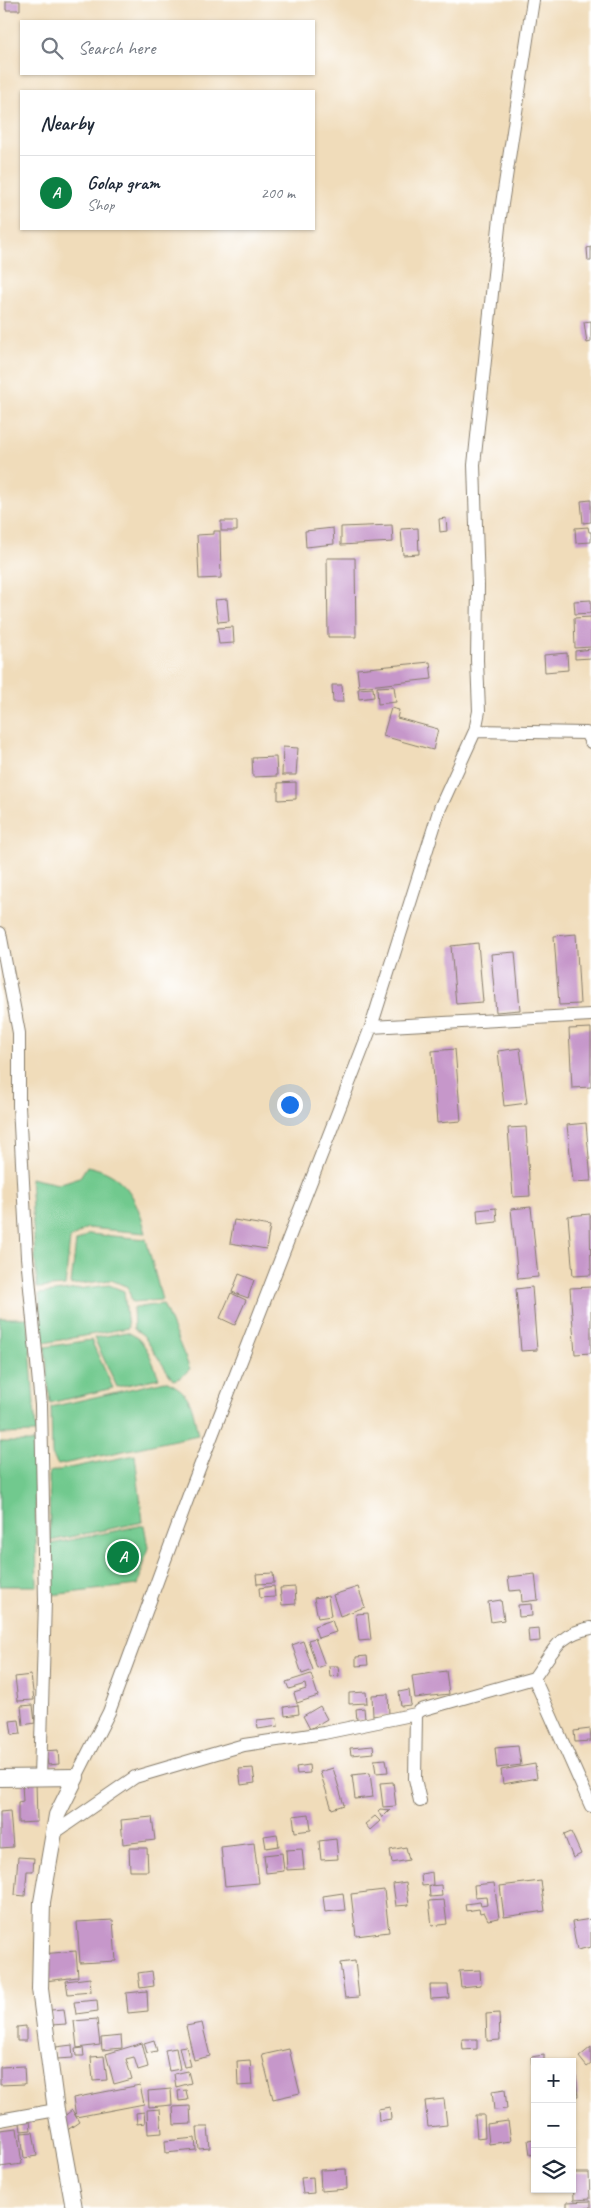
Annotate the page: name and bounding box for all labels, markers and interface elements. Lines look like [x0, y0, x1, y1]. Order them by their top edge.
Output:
search box [20, 20, 315, 75]
icon: search [38, 34, 66, 62]
text: Search here [78, 36, 155, 60]
text: Nearby [40, 110, 93, 136]
text: Golap gram [87, 171, 160, 195]
text: A [52, 183, 60, 203]
text: 200 m [261, 183, 295, 203]
text: Shop [87, 195, 114, 215]
your location [277, 1092, 303, 1118]
pin: A [107, 1538, 139, 1576]
map controls [531, 2058, 576, 2193]
button: + [531, 2058, 576, 2103]
button: − [531, 2103, 576, 2148]
button: layers [531, 2148, 576, 2193]

